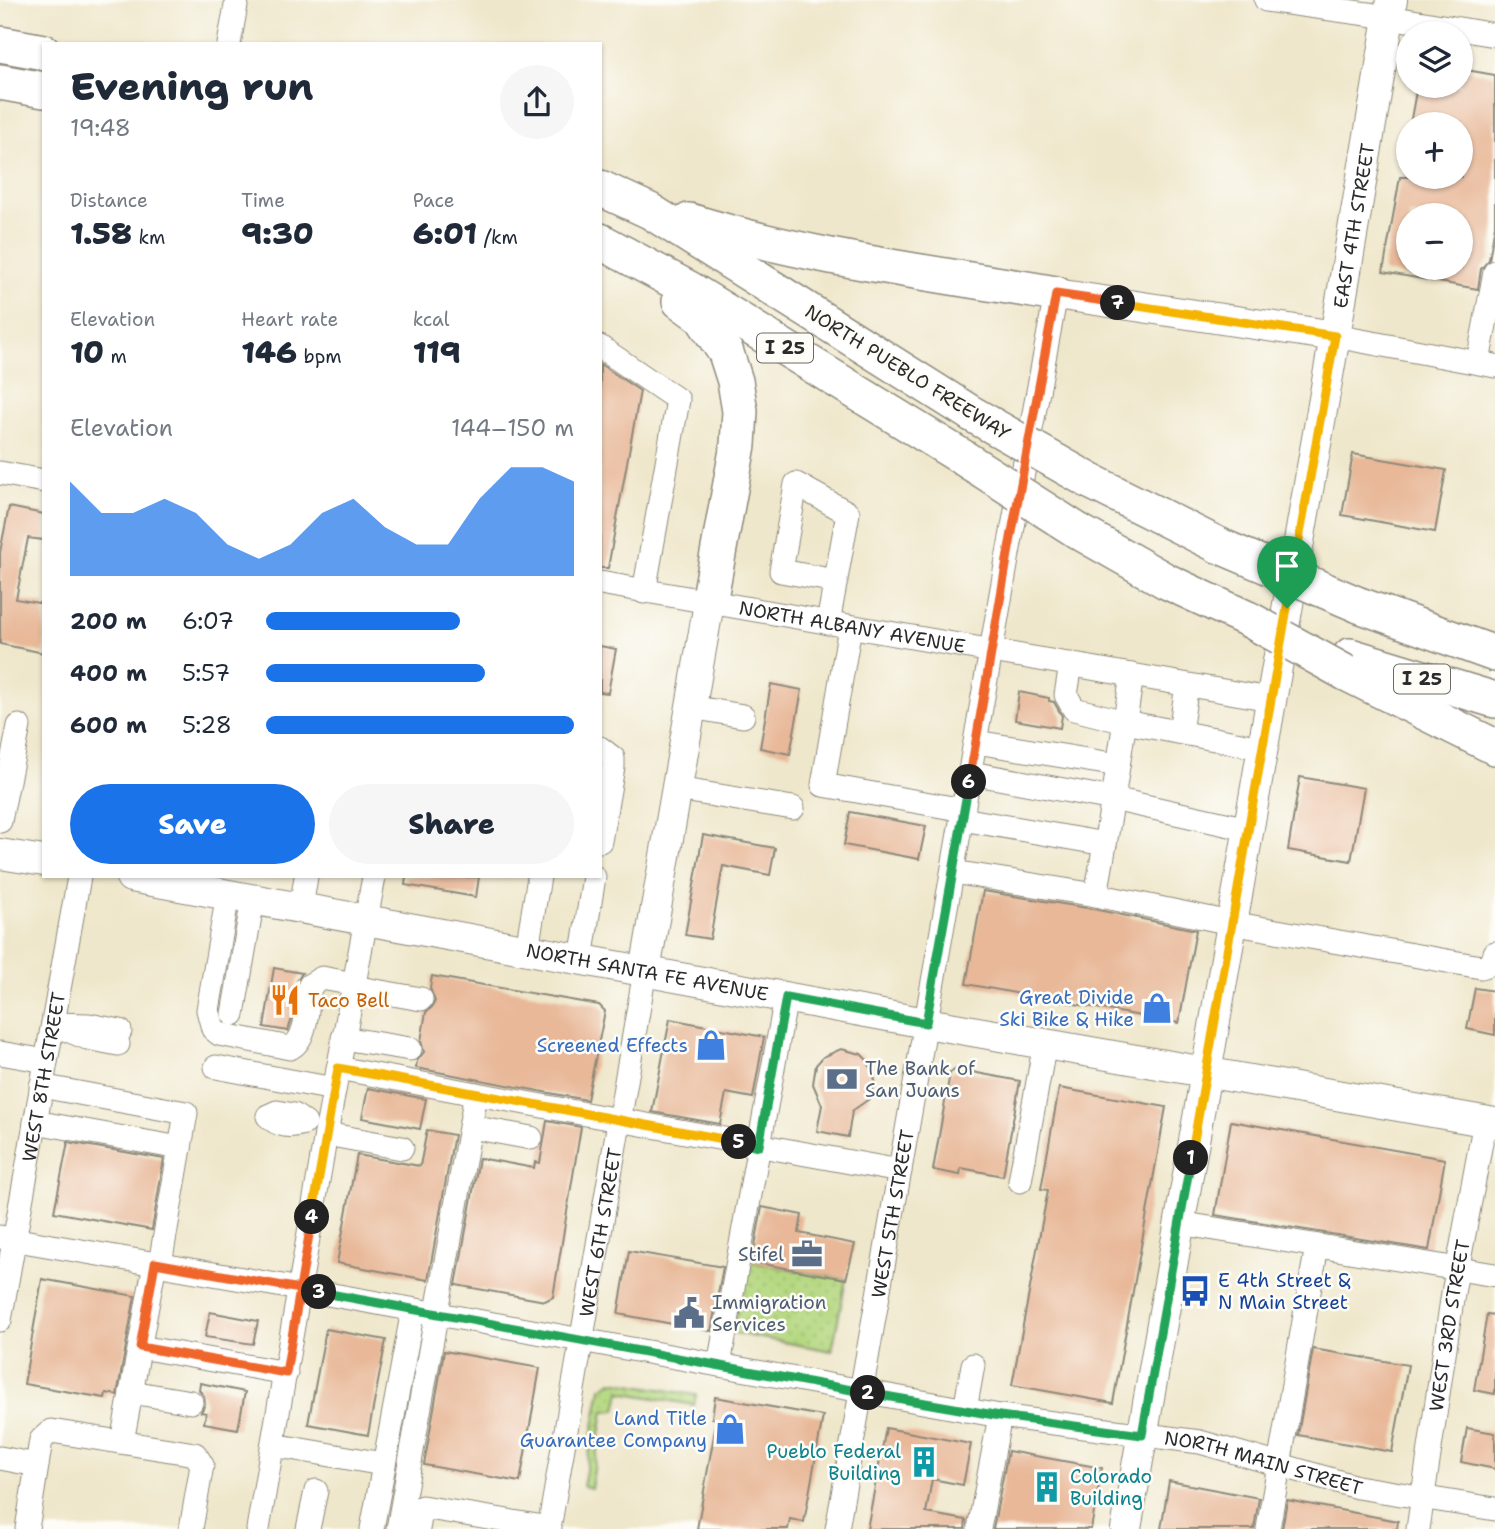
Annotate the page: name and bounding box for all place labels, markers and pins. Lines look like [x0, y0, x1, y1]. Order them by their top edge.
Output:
pin: 7 [1100, 286, 1136, 320]
pin [1257, 536, 1317, 608]
pin: 6 [951, 764, 986, 800]
restaurant icon: Taco Bell [268, 983, 302, 1017]
place label: Great Divide Ski Bike & Hike [999, 985, 1134, 1032]
place label: Taco Bell [308, 988, 390, 1013]
shop icon: Great Divide Ski Bike & Hike [1140, 991, 1174, 1025]
shop icon: Screened Effects [694, 1028, 728, 1062]
place label: Screened Effects [537, 1033, 688, 1058]
place label: The Bank of San Juans [865, 1056, 976, 1103]
bank icon: The Bank of San Juans [825, 1062, 859, 1096]
pin: 5 [722, 1124, 756, 1160]
pin: 1 [1174, 1140, 1208, 1176]
pin: 4 [294, 1200, 330, 1234]
office icon: Stifel [790, 1237, 824, 1271]
place label: Stifel [738, 1242, 784, 1267]
place label: E 4th Street & N Main Street [1218, 1268, 1351, 1315]
pin: 3 [302, 1274, 336, 1310]
bus stop icon: E 4th Street & N Main Street [1178, 1274, 1212, 1308]
place label: Immigration Services [712, 1290, 826, 1337]
public building icon: Immigration Services [672, 1296, 706, 1330]
pin: 2 [850, 1376, 886, 1410]
place label: Land Title Guarantee Company [520, 1406, 707, 1453]
shop icon: Land Title Guarantee Company [713, 1412, 747, 1446]
place label: Pueblo Federal Building [766, 1439, 901, 1486]
building icon: Pueblo Federal Building [907, 1445, 941, 1479]
place label: Colorado Building [1070, 1464, 1152, 1511]
building icon: Colorado Building [1030, 1470, 1064, 1504]

